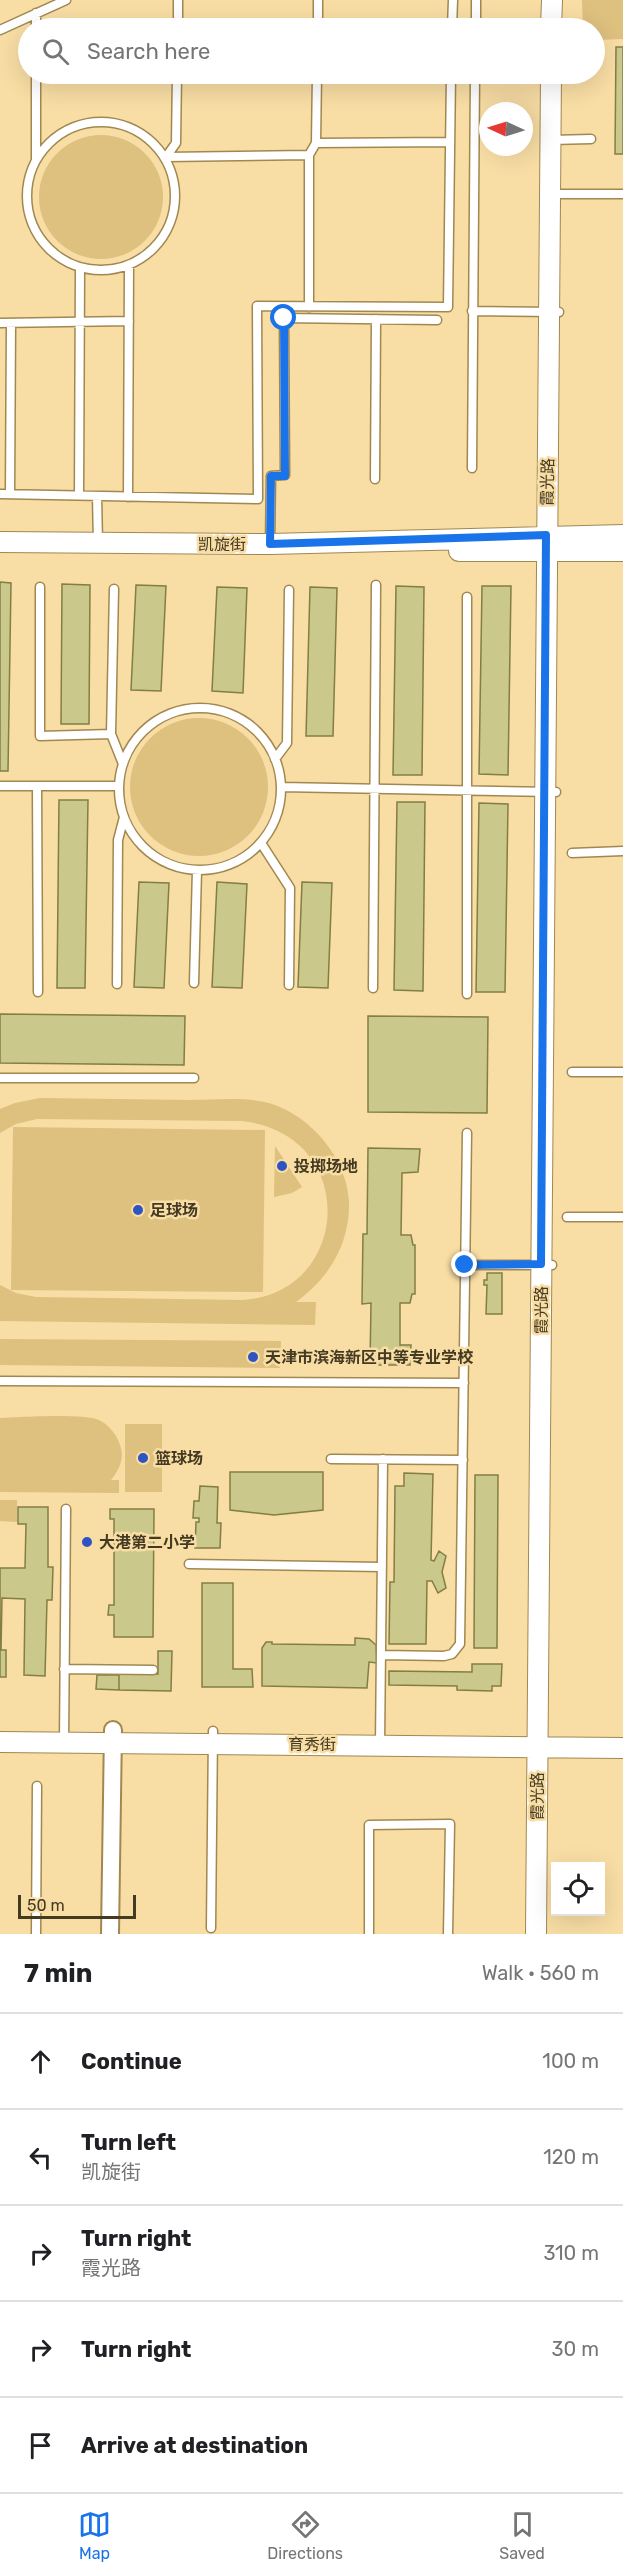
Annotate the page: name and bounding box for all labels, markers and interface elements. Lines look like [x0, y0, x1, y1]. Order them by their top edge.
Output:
search box [18, 18, 605, 84]
icon: search [39, 35, 72, 68]
text: Search here [87, 38, 210, 65]
north arrow [479, 102, 533, 156]
route start [270, 304, 296, 330]
street label: 霞光路 [538, 458, 557, 506]
street label: 凯旋街 [198, 535, 246, 554]
place label: 投掷场地 [294, 1157, 358, 1176]
marker: 投掷场地 [275, 1159, 289, 1173]
place label: 足球场 [150, 1201, 198, 1220]
marker: 足球场 [131, 1203, 145, 1217]
route end [451, 1251, 477, 1277]
street label: 霞光路 [532, 1286, 551, 1334]
place label: 天津市滨海新区中等专业学校 [265, 1348, 474, 1367]
marker: 天津市滨海新区中等专业学校 [246, 1350, 260, 1364]
place label: 篮球场 [155, 1449, 203, 1468]
marker: 篮球场 [136, 1451, 150, 1465]
place label: 大港第二小学 [99, 1533, 195, 1552]
marker: 大港第二小学 [80, 1535, 94, 1549]
street label: 育秀街 [288, 1735, 336, 1754]
street label: 霞光路 [528, 1772, 547, 1820]
map controls [551, 1862, 605, 1916]
button: locate [551, 1862, 605, 1916]
scale bar [18, 1892, 136, 1920]
text: 50 m [27, 1896, 65, 1915]
text: 7 min [24, 1958, 92, 1989]
text: Walk · 560 m [482, 1961, 599, 1985]
icon: ahead [24, 2045, 57, 2078]
text: Continue [81, 2048, 182, 2075]
text: 100 m [542, 2049, 599, 2073]
text: Turn left [81, 2129, 176, 2156]
icon: left [24, 2141, 57, 2174]
text: 120 m [543, 2145, 599, 2169]
text: 凯旋街 [81, 2160, 141, 2184]
text: Turn right [81, 2225, 191, 2252]
icon: right [24, 2237, 57, 2270]
text: 310 m [543, 2241, 599, 2265]
text: 霞光路 [81, 2256, 141, 2280]
icon: right [24, 2333, 57, 2366]
text: Turn right [81, 2336, 191, 2363]
text: 30 m [552, 2337, 599, 2361]
icon: arrive [24, 2429, 57, 2462]
text: Arrive at destination [81, 2432, 308, 2459]
tab: Map [78, 2508, 111, 2563]
tab: Directions [267, 2508, 343, 2563]
tab: Saved [499, 2508, 545, 2563]

